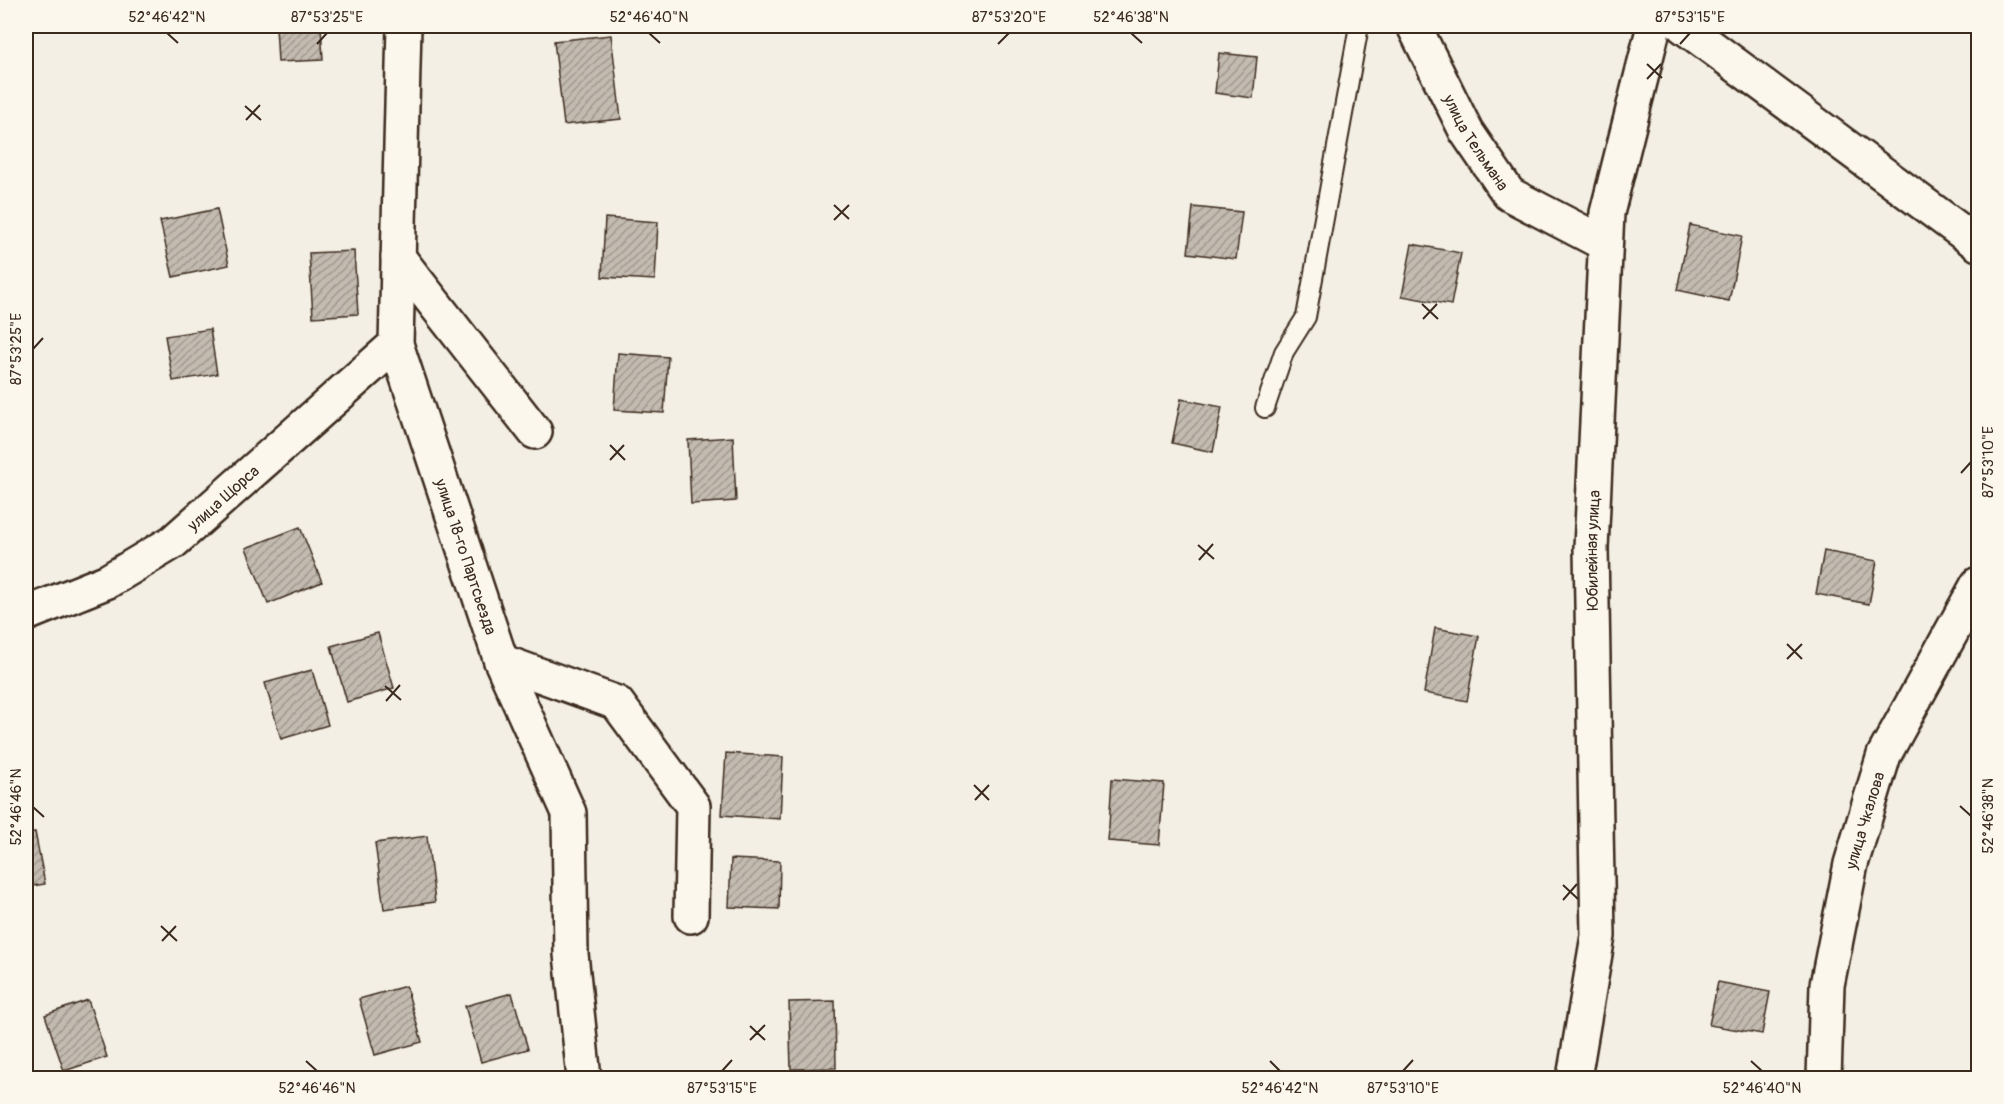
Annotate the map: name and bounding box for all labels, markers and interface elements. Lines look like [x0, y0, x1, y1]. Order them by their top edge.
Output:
text: 52°46'42"N [129, 8, 205, 27]
text: 87°53'25"E [291, 8, 363, 27]
text: 52°46'40"N [610, 8, 688, 27]
text: 87°53'20"E [972, 8, 1046, 27]
text: 52°46'38"N [1093, 8, 1169, 27]
text: 87°53'15"E [1655, 8, 1725, 27]
street label: улица Тельмана [1438, 90, 1513, 195]
text: 87°53'25"E [7, 313, 26, 385]
text: 87°53'10"E [1979, 426, 1998, 498]
street label: улица Щорса [183, 461, 264, 536]
street label: улица 18-го Партсьезда [430, 475, 501, 637]
street label: Юбилейная улица [1582, 489, 1605, 610]
text: 52°46'46"N [7, 768, 26, 846]
street label: улица Чкалова [1841, 769, 1889, 872]
text: 52°46'38"N [1979, 778, 1998, 854]
text: 52°46'46"N [278, 1079, 356, 1098]
text: 87°53'15"E [687, 1079, 757, 1098]
text: 52°46'42"N [1242, 1079, 1318, 1098]
text: 87°53'10"E [1367, 1079, 1439, 1098]
text: 52°46'40"N [1723, 1079, 1801, 1098]

